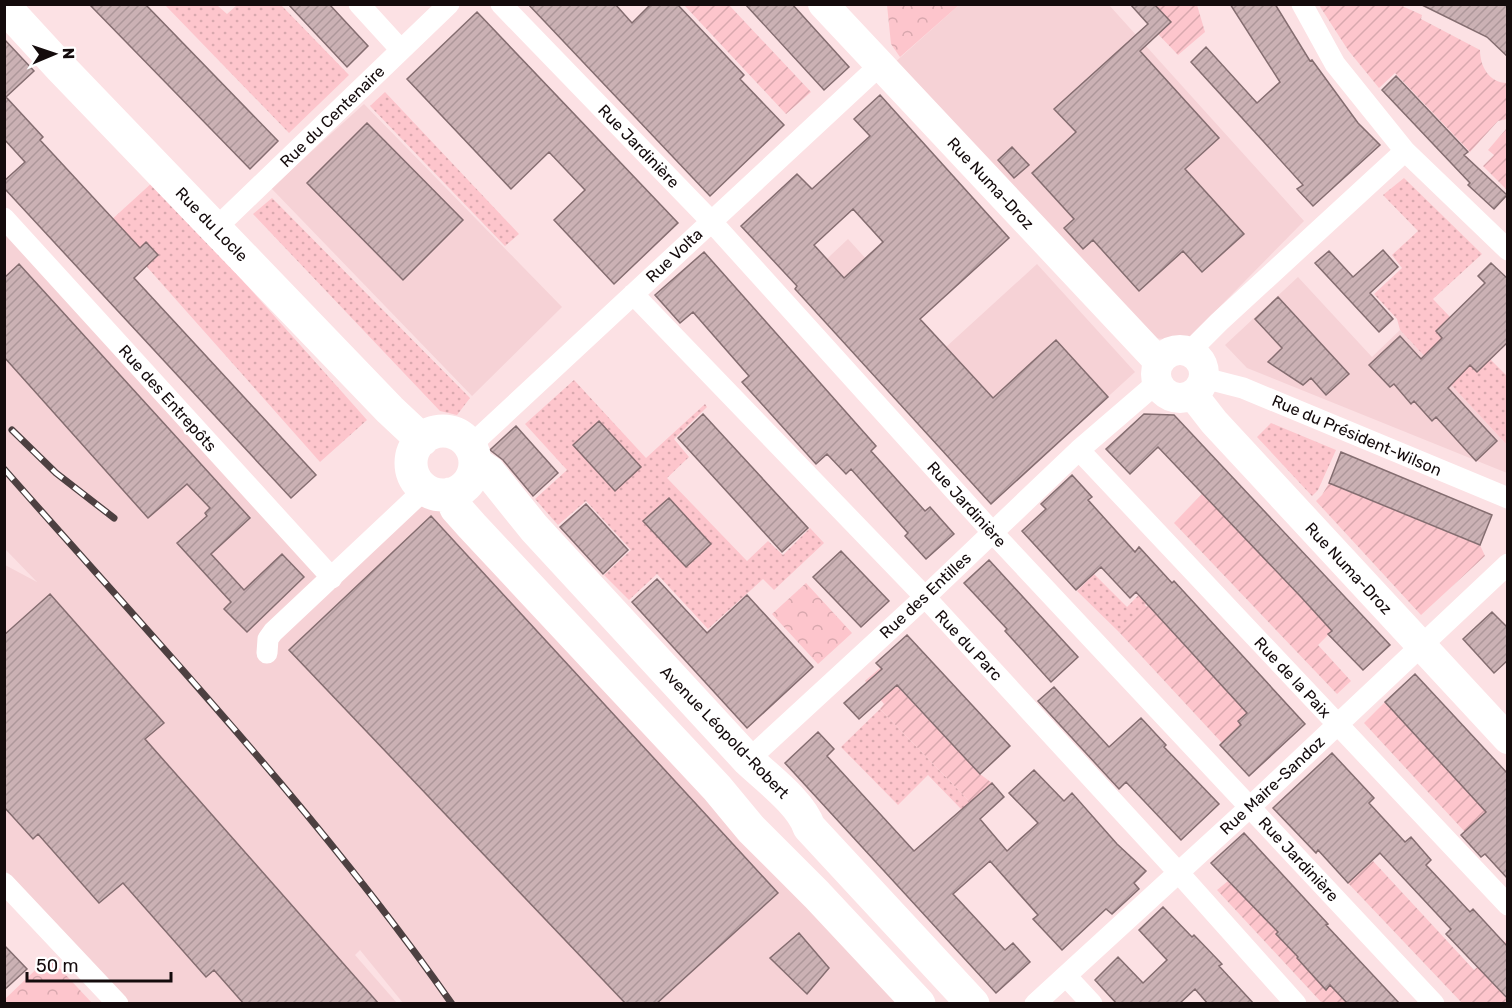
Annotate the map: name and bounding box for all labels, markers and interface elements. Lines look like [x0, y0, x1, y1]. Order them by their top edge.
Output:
north arrow [24, 24, 84, 84]
text: N [59, 47, 78, 60]
street label: Rue du Centenaire [276, 62, 389, 171]
street label: Rue Jardinière [594, 101, 683, 192]
street label: Rue Numa-Droz [943, 133, 1038, 233]
street label: Rue du Locle [172, 183, 252, 265]
street label: Rue Volta [642, 224, 707, 286]
street label: Rue des Entrepôts [115, 341, 221, 456]
street label: Rue du Président-Wilson [1269, 391, 1444, 480]
street label: Rue Jardinière [923, 458, 1010, 551]
street label: Rue Numa-Droz [1301, 518, 1396, 618]
street label: Rue des Entilles [876, 548, 975, 643]
street label: Rue du Parc [931, 606, 1006, 685]
street label: Rue de la Paix [1250, 633, 1335, 722]
street label: Avenue Léopold-Robert [656, 662, 793, 803]
street label: Rue Maire-Sandoz [1216, 732, 1329, 839]
street label: Rue Jardinière [1255, 813, 1343, 906]
scale bar [27, 945, 171, 983]
text: 50 m [36, 955, 79, 977]

